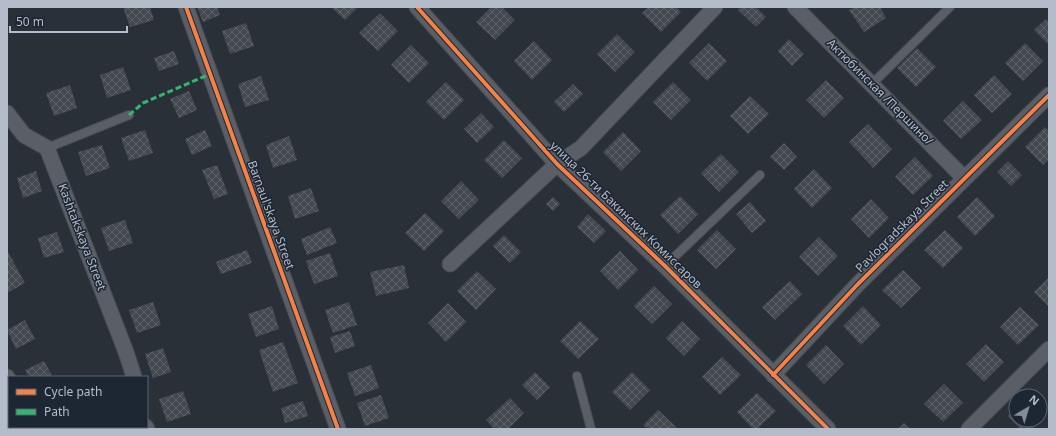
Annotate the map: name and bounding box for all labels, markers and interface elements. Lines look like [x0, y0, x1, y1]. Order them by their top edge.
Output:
scale bar [10, 8, 127, 34]
text: 50 m [16, 13, 44, 30]
street label: Актюбинская /Першино/ [823, 35, 938, 149]
street label: улица 26-ти Бакинских Комиссаров [547, 137, 706, 292]
street label: Barnaul'skaya Street [244, 158, 299, 272]
street label: Pavlogradskaya Street [851, 175, 952, 276]
street label: Kashtakskaya Street [54, 181, 111, 293]
legend [8, 376, 148, 428]
text: Cycle path [44, 383, 102, 400]
north arrow [1008, 388, 1048, 428]
text: N [1026, 391, 1043, 408]
text: Path [44, 403, 70, 420]

